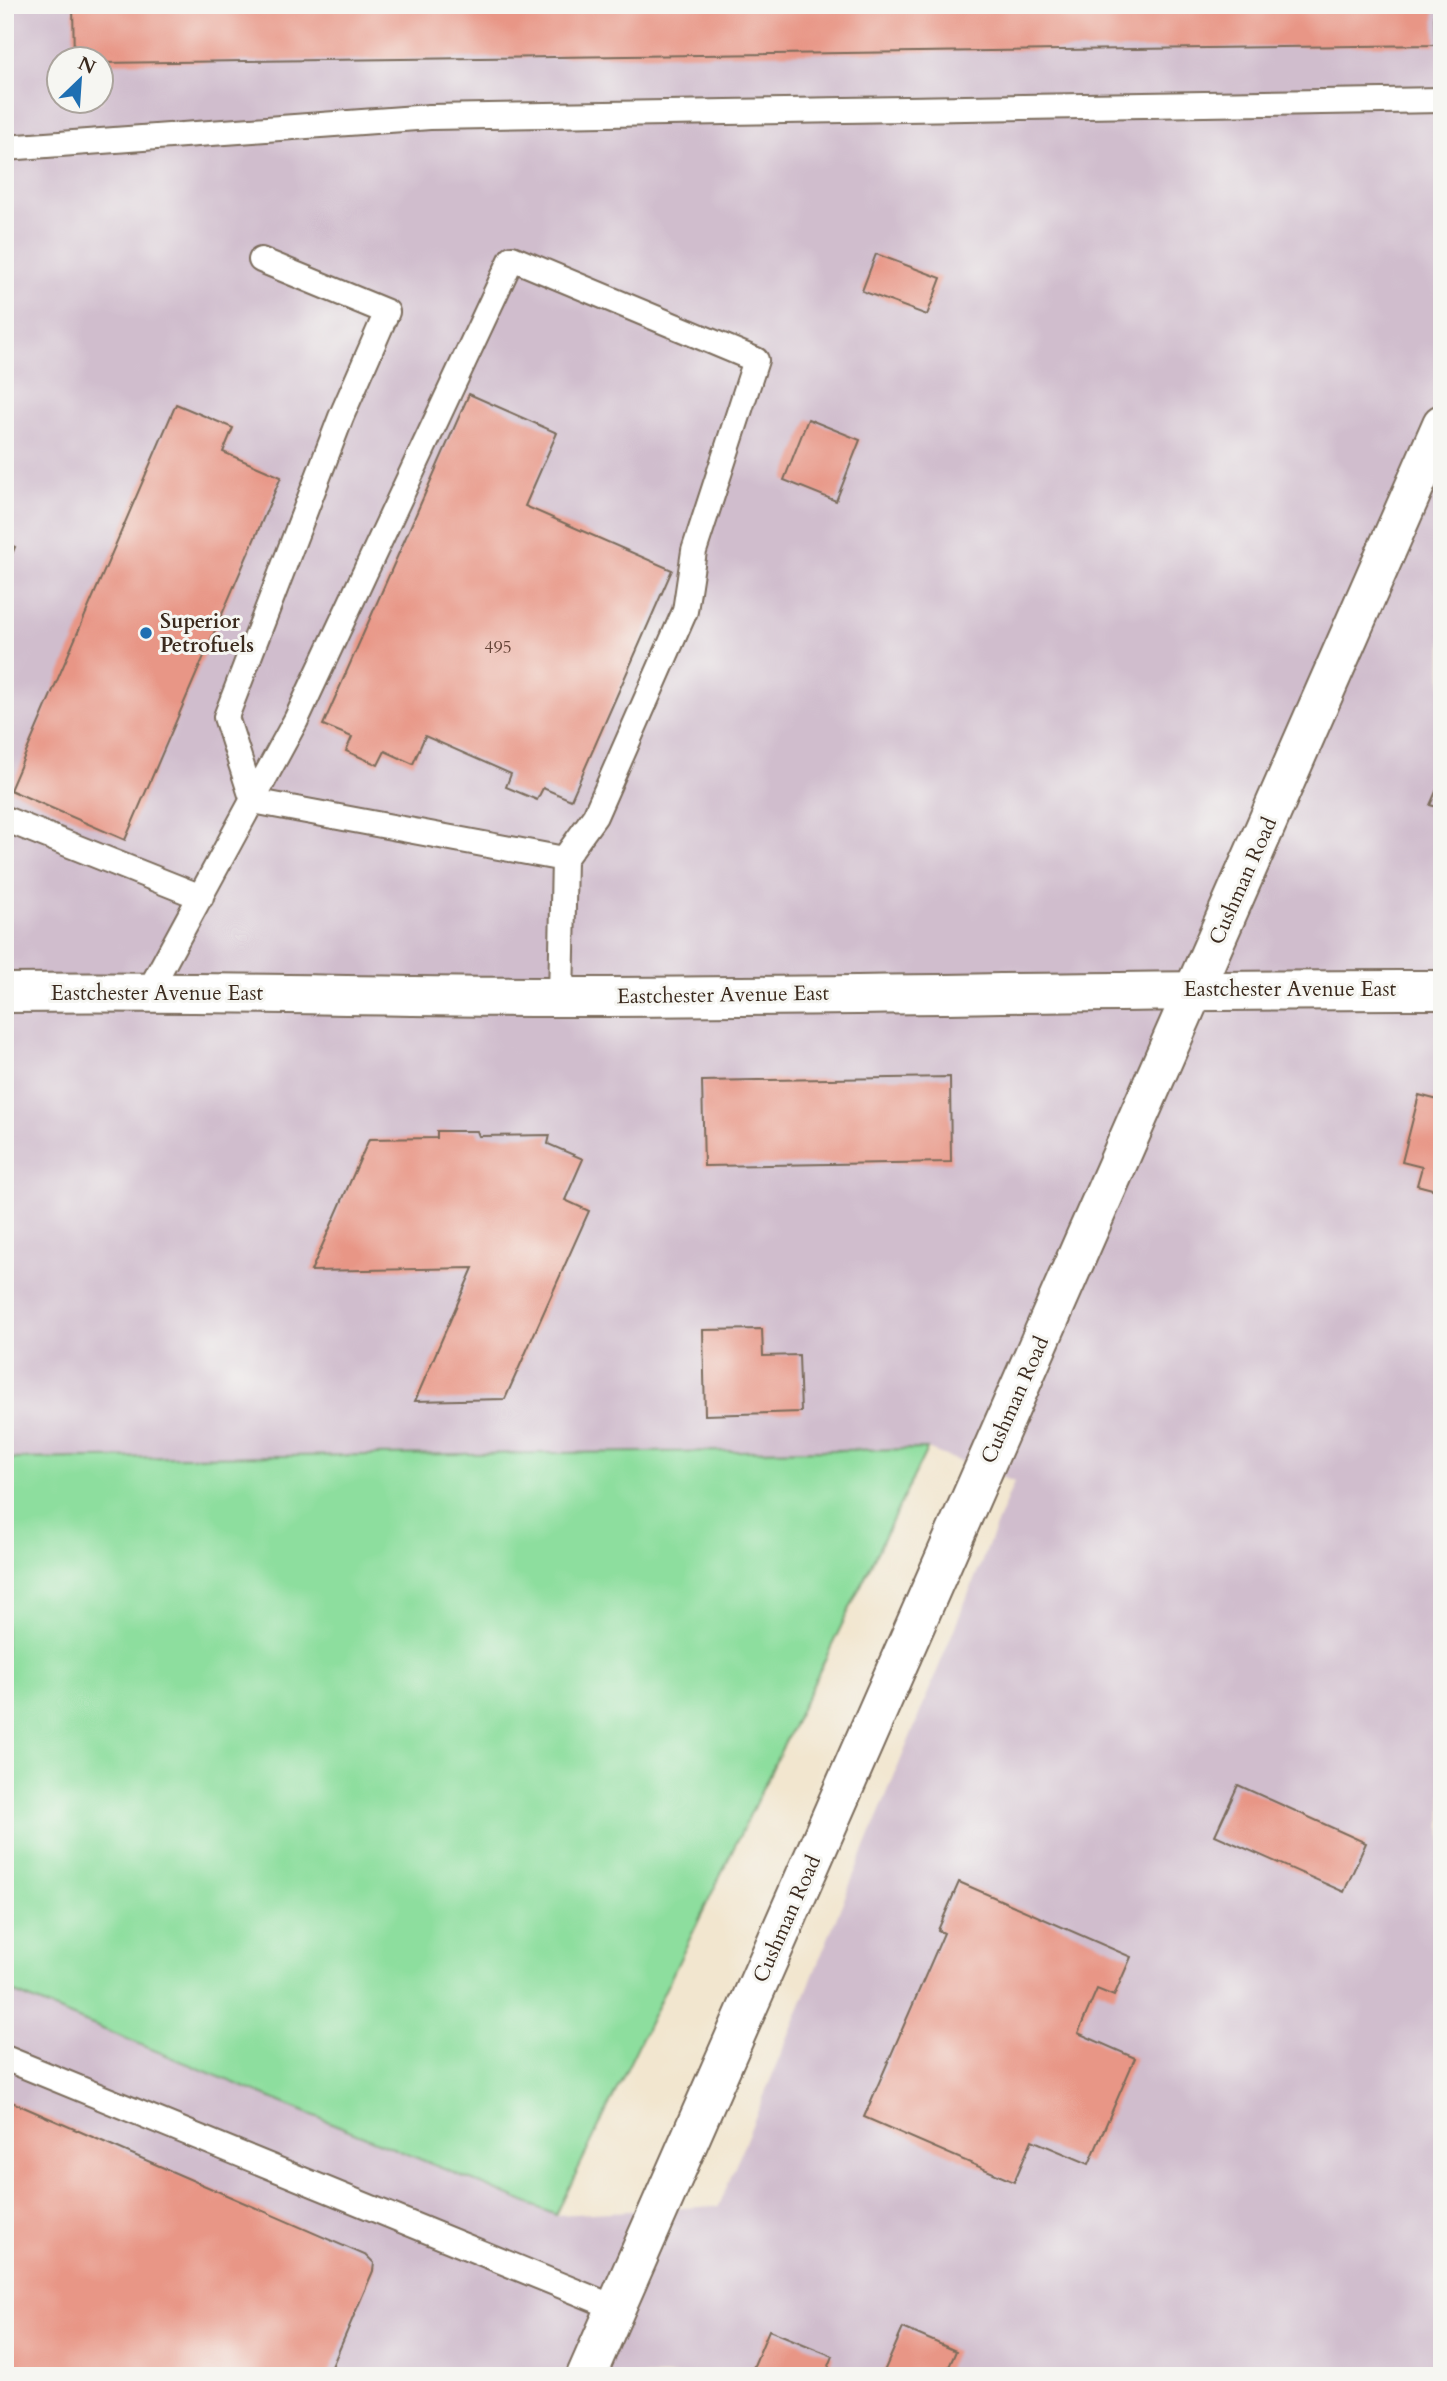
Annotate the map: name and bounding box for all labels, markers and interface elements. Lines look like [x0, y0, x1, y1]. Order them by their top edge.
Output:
north arrow [46, 46, 116, 116]
text: N [74, 50, 100, 81]
place label: Superior Petrofuels [160, 607, 254, 660]
marker: Superior Petrofuels [138, 625, 154, 641]
house number: 495 [484, 635, 512, 660]
street label: Cushman Road [1202, 813, 1284, 949]
street label: Eastchester Avenue East [1184, 975, 1396, 1004]
street label: Eastchester Avenue East [51, 979, 263, 1008]
street label: Eastchester Avenue East [617, 979, 830, 1011]
street label: Cushman Road [974, 1332, 1056, 1468]
street label: Cushman Road [746, 1851, 828, 1987]

